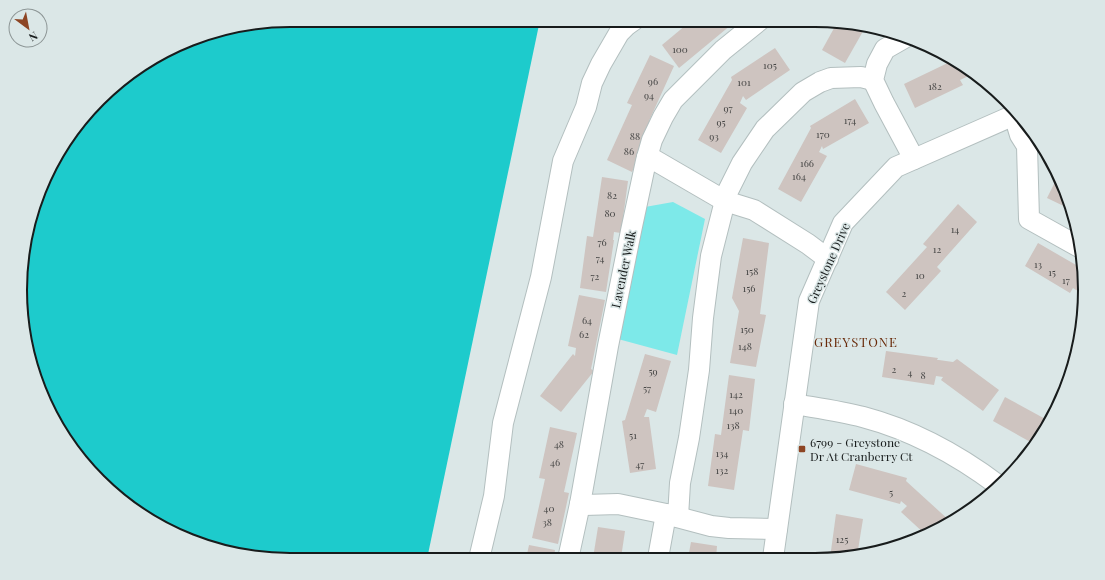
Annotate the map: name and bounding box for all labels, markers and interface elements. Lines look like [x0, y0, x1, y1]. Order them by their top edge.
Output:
north arrow [8, 8, 48, 48]
text: N [26, 28, 41, 45]
house number: 100 [672, 42, 688, 56]
house number: 105 [763, 58, 777, 72]
house number: 96 [648, 74, 658, 88]
house number: 101 [737, 75, 751, 89]
house number: 182 [928, 79, 942, 93]
house number: 94 [644, 88, 654, 102]
house number: 97 [723, 101, 733, 115]
house number: 174 [844, 113, 856, 127]
house number: 95 [716, 115, 726, 129]
house number: 170 [816, 127, 830, 141]
house number: 88 [630, 129, 640, 143]
house number: 93 [709, 129, 719, 143]
house number: 86 [624, 144, 634, 158]
house number: 166 [800, 156, 814, 170]
house number: 164 [792, 169, 806, 183]
house number: 82 [607, 188, 617, 202]
house number: 80 [604, 206, 616, 220]
street label: Greystone Drive [803, 220, 853, 306]
house number: 14 [951, 222, 959, 236]
street label: Lavender Walk [607, 228, 639, 309]
house number: 76 [597, 235, 607, 249]
house number: 12 [933, 242, 941, 256]
house number: 74 [596, 251, 604, 265]
house number: 13 [1034, 257, 1043, 271]
house number: 158 [746, 264, 758, 278]
house number: 15 [1048, 265, 1056, 279]
house number: 10 [915, 268, 925, 282]
house number: 72 [591, 269, 600, 283]
house number: 17 [1062, 273, 1070, 287]
house number: 156 [743, 281, 755, 295]
house number: 2 [902, 286, 907, 300]
house number: 64 [582, 313, 592, 327]
house number: 150 [740, 322, 754, 336]
house number: 62 [579, 327, 589, 341]
district label: GREYSTONE [814, 333, 898, 350]
house number: 148 [738, 339, 752, 353]
house number: 2 [892, 362, 897, 376]
house number: 59 [648, 364, 658, 378]
house number: 4 [908, 365, 913, 379]
house number: 8 [920, 368, 926, 382]
house number: 57 [643, 381, 651, 395]
house number: 142 [729, 387, 743, 401]
house number: 140 [729, 403, 743, 417]
house number: 138 [726, 418, 740, 432]
house number: 51 [629, 428, 637, 442]
place label: 6799 - Greystone Dr At Cranberry Ct [810, 434, 913, 464]
house number: 48 [554, 437, 564, 451]
marker: 6799 - Greystone Dr At Cranberry Ct [797, 444, 807, 454]
house number: 134 [716, 446, 729, 460]
house number: 46 [550, 455, 560, 469]
house number: 47 [636, 457, 644, 471]
house number: 132 [716, 463, 729, 477]
house number: 5 [889, 485, 893, 499]
house number: 40 [544, 501, 554, 515]
house number: 38 [542, 515, 552, 529]
house number: 125 [836, 532, 848, 546]

